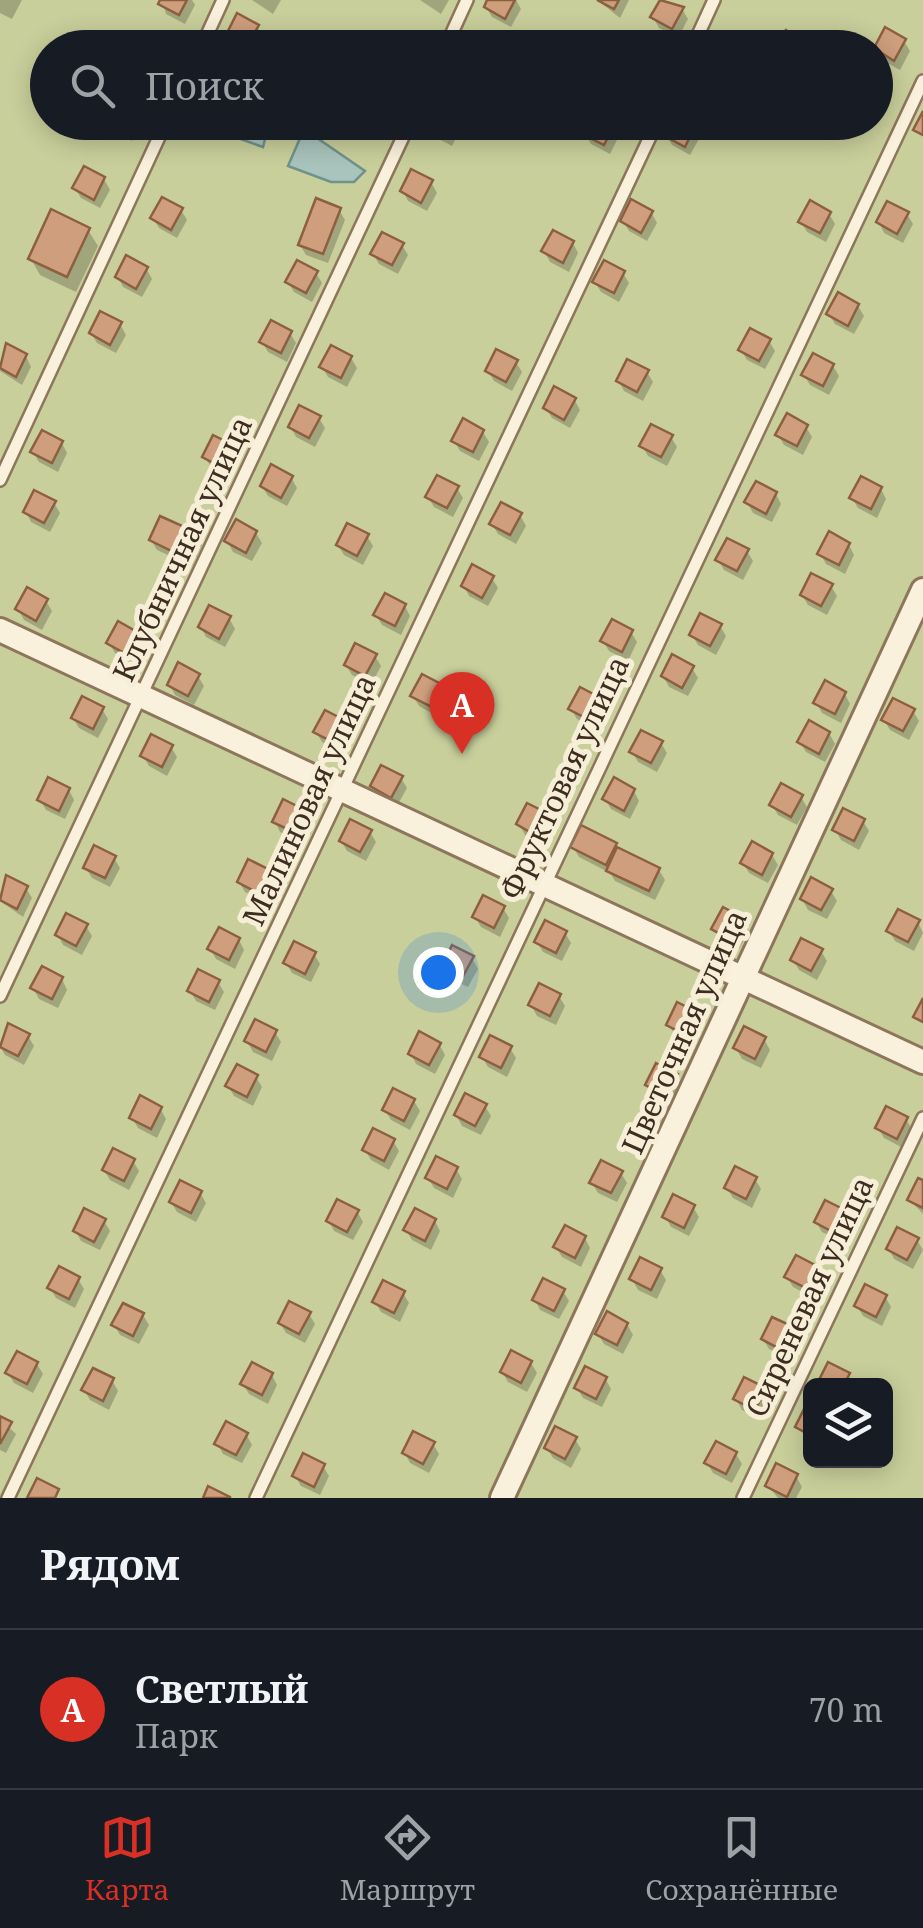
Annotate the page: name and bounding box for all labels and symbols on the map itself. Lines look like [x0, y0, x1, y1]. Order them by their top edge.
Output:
street label: Клубничная улица [102, 409, 261, 688]
street label: Фруктовая улица [489, 649, 638, 906]
street label: Малиновая улица [232, 667, 385, 932]
pin: A [430, 672, 494, 754]
street label: Цветочная улица [611, 903, 756, 1160]
your location [413, 947, 464, 998]
street label: Сиреневая улица [735, 1169, 882, 1423]

